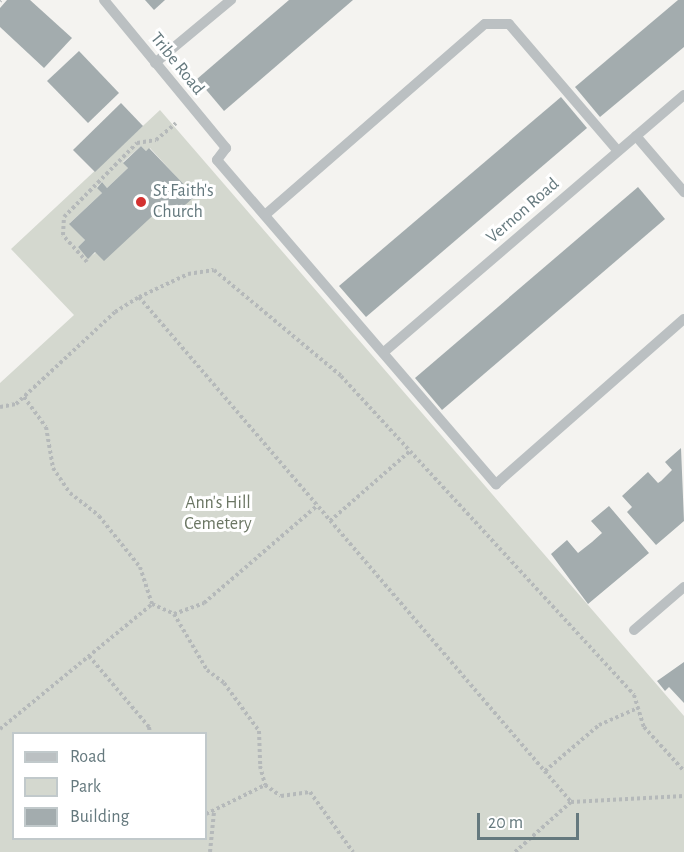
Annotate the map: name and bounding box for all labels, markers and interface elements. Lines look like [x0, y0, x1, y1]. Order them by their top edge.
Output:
street label: Tribe Road [145, 28, 209, 100]
street label: Vernon Road [482, 173, 564, 249]
place label: St Faith's Church [153, 181, 214, 224]
marker: St Faith's Church [134, 195, 148, 209]
park label: Ann's Hill Cemetery [184, 493, 252, 536]
legend [12, 732, 207, 840]
text: Road [70, 748, 106, 766]
text: Park [70, 778, 101, 796]
scale bar [480, 801, 582, 839]
text: Building [70, 808, 129, 826]
text: 20 m [488, 814, 523, 832]

